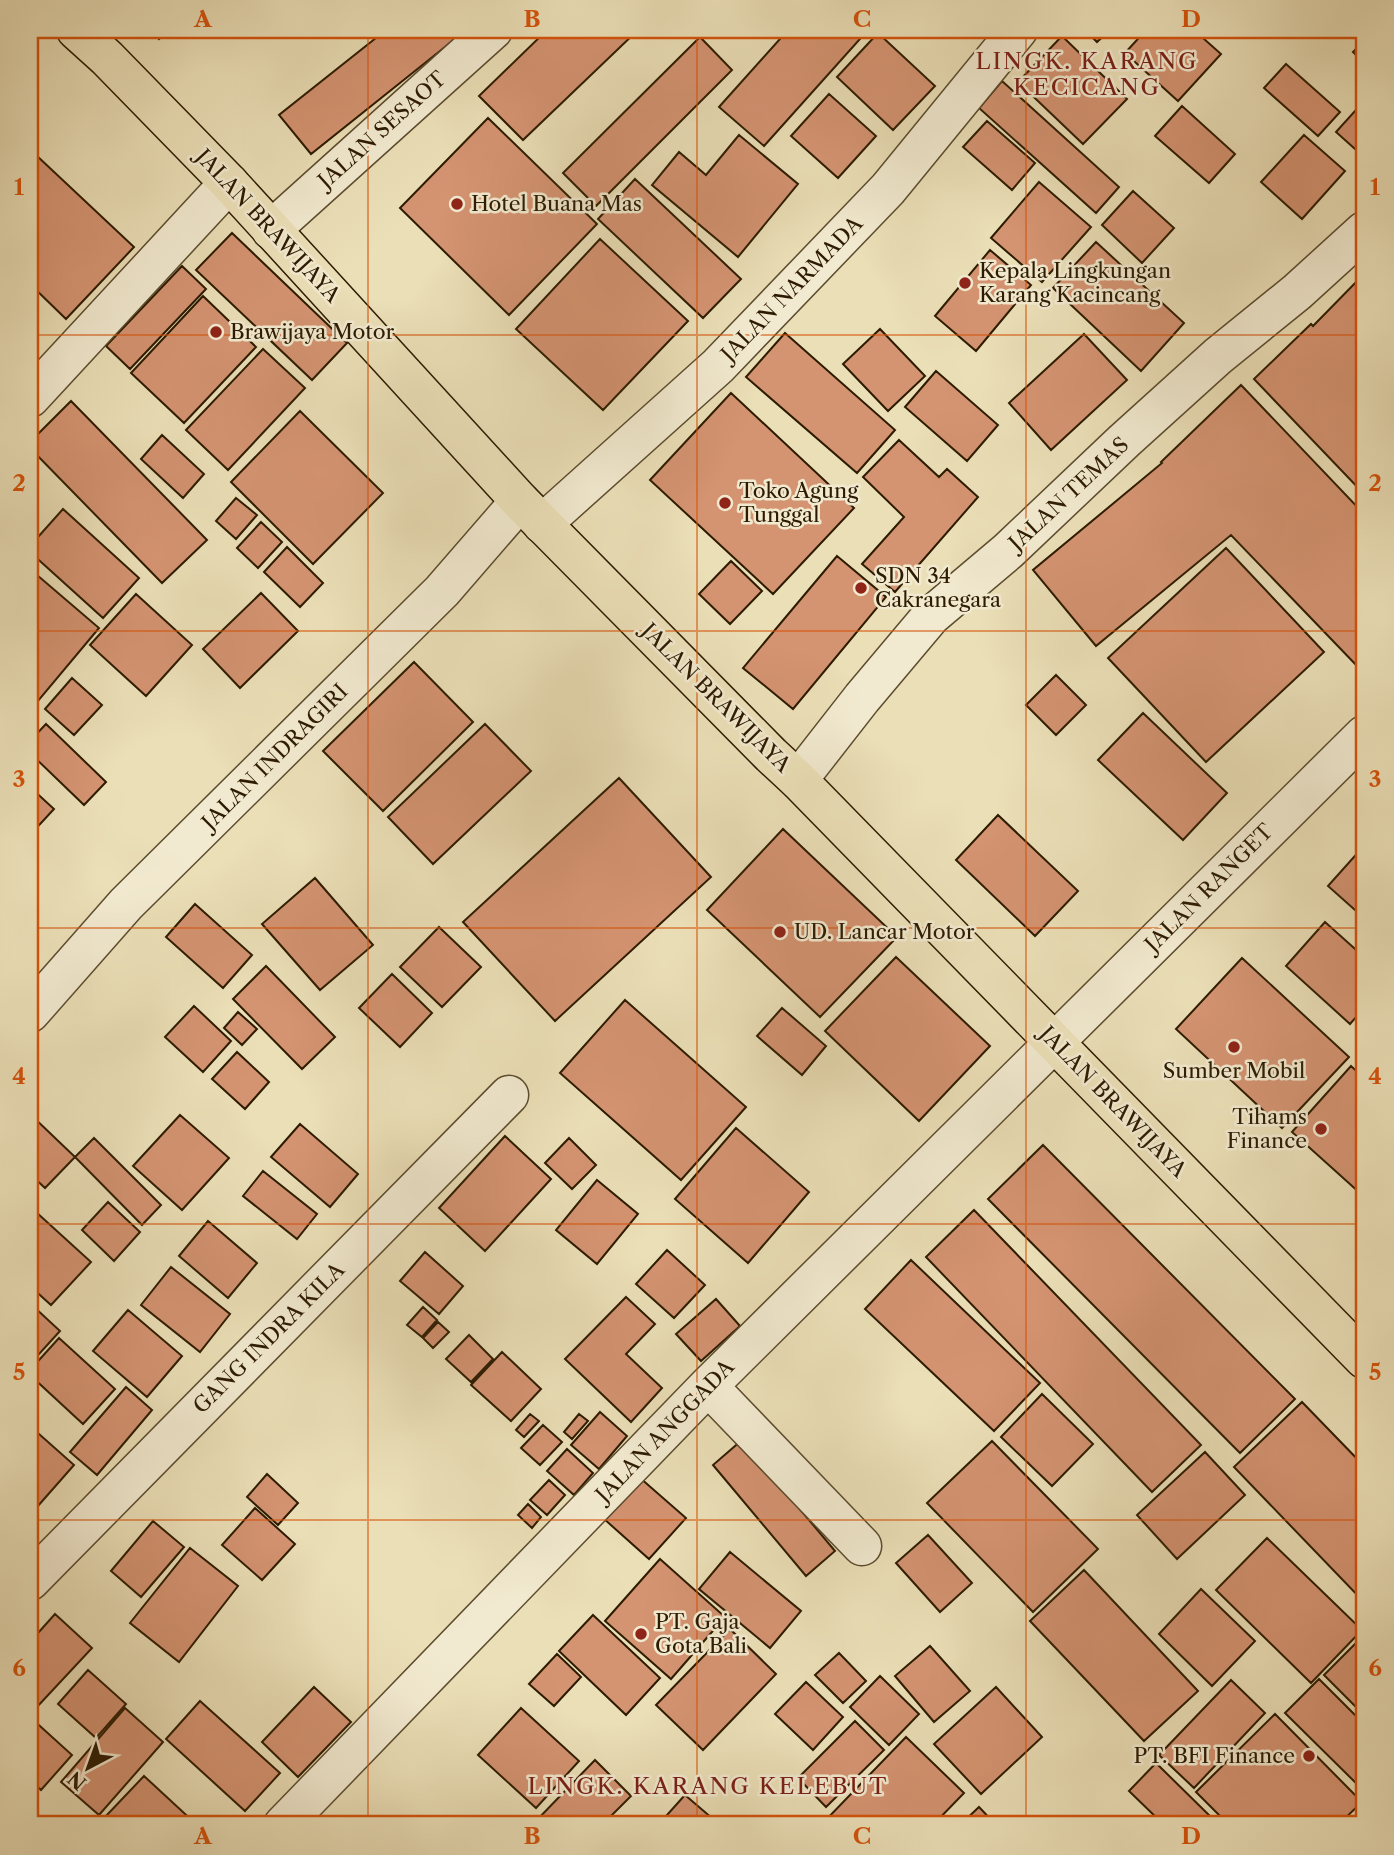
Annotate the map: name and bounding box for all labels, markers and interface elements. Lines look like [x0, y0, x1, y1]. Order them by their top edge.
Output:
text: A [193, 5, 213, 33]
text: B [523, 5, 541, 33]
text: C [853, 5, 871, 33]
text: D [1181, 5, 1201, 33]
district label: LINGK. KARANG KECICANG [975, 47, 1199, 101]
street label: JALAN SESAOT [311, 66, 451, 195]
street label: JALAN BRAWIJAYA [189, 142, 346, 308]
text: 1 [14, 173, 25, 201]
text: 1 [1370, 173, 1381, 201]
place label: Hotel Buana Mas [471, 191, 642, 216]
marker: Hotel Buana Mas [449, 196, 465, 212]
street label: JALAN NARMADA [714, 211, 868, 369]
place label: Kepala Lingkungan Karang Kacincang [979, 258, 1171, 307]
marker: Kepala Lingkungan Karang Kacincang [957, 275, 973, 291]
place label: Brawijaya Motor [230, 319, 395, 344]
marker: Brawijaya Motor [208, 324, 224, 340]
street label: JALAN TEMAS [1002, 432, 1134, 557]
text: 2 [12, 469, 26, 497]
text: 2 [1368, 469, 1382, 497]
place label: Toko Agung Tunggal [739, 478, 859, 527]
marker: Toko Agung Tunggal [717, 495, 733, 511]
place label: SDN 34 Cakranegara [875, 563, 1002, 612]
marker: SDN 34 Cakranegara [853, 580, 869, 596]
street label: JALAN BRAWIJAYA [635, 616, 796, 778]
street label: JALAN INDRAGIRI [194, 679, 353, 837]
text: 3 [13, 765, 26, 793]
text: 3 [1369, 765, 1382, 793]
street label: JALAN RANGET [1137, 818, 1278, 959]
place label: UD. Lancar Motor [794, 919, 975, 944]
marker: UD. Lancar Motor [772, 924, 788, 940]
street label: JALAN BRAWIJAYA [1033, 1019, 1192, 1183]
marker: Sumber Mobil [1226, 1039, 1242, 1055]
place label: Sumber Mobil [1163, 1058, 1305, 1083]
text: 4 [12, 1062, 26, 1090]
text: 4 [1368, 1062, 1382, 1090]
place label: Tihams Finance [1227, 1104, 1307, 1153]
marker: Tihams Finance [1313, 1121, 1329, 1137]
street label: GANG INDRA KILA [188, 1257, 350, 1418]
street label: JALAN ANGGADA [588, 1354, 739, 1509]
text: 5 [13, 1358, 25, 1386]
text: 5 [1369, 1358, 1381, 1386]
place label: PT. Gaja Gota Bali [655, 1609, 747, 1658]
marker: PT. Gaja Gota Bali [633, 1626, 649, 1642]
text: 6 [12, 1654, 26, 1682]
text: 6 [1368, 1654, 1382, 1682]
north arrow [52, 1732, 122, 1802]
place label: PT. BFI Finance [1134, 1743, 1295, 1768]
marker: PT. BFI Finance [1301, 1748, 1317, 1764]
text: N [63, 1766, 91, 1795]
district label: LINGK. KARANG KELEBUT [528, 1772, 888, 1800]
text: A [193, 1822, 213, 1850]
text: B [523, 1822, 541, 1850]
text: C [853, 1822, 871, 1850]
text: D [1181, 1822, 1201, 1850]

